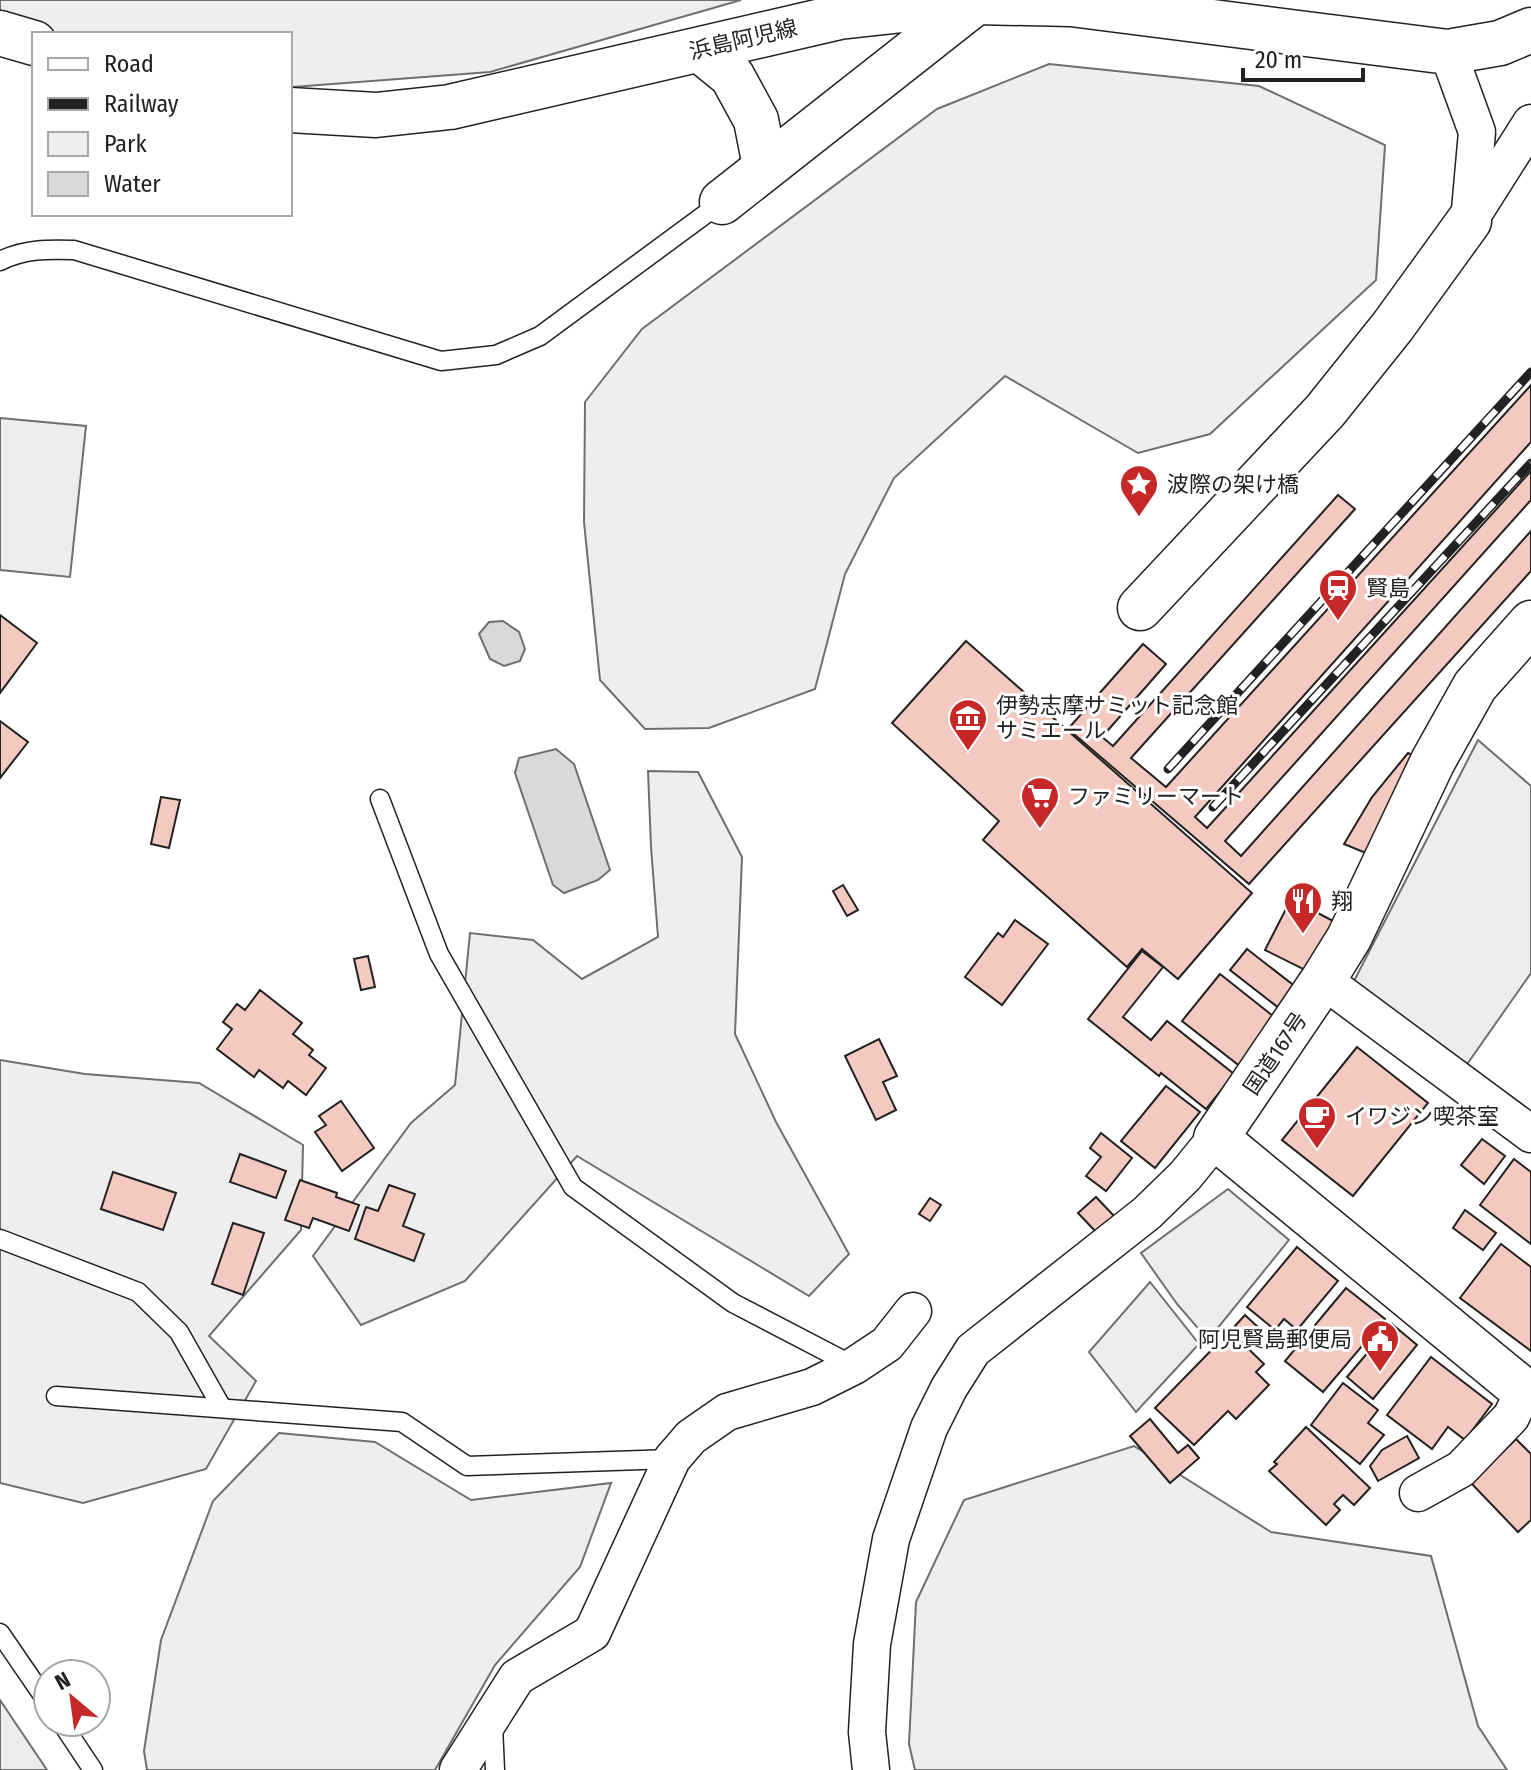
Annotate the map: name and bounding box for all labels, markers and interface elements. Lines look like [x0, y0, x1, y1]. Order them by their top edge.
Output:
street label: 浜島阿児線 [686, 14, 800, 65]
legend [32, 32, 292, 216]
scale bar [1243, 32, 1363, 82]
text: 20 m [1255, 46, 1302, 74]
text: Road [104, 50, 154, 78]
text: Railway [104, 90, 179, 118]
text: Park [104, 130, 147, 158]
text: Water [104, 170, 161, 198]
place icon: 波際の架け橋 [1118, 463, 1160, 518]
place label: 波際の架け橋 [1167, 471, 1299, 498]
station icon: 賢島 [1317, 567, 1359, 622]
place label: 賢島 [1366, 575, 1410, 602]
place label: 伊勢志摩サミット記念館 サミエール [996, 692, 1238, 744]
museum icon: 伊勢志摩サミット記念館 サミエール [947, 697, 989, 752]
supermarket icon: ファミリーマート [1019, 775, 1061, 830]
place label: ファミリーマート [1068, 783, 1244, 810]
restaurant icon: 翔 [1282, 880, 1324, 935]
place label: 翔 [1331, 888, 1353, 915]
street label: 国道167号 [1238, 1007, 1313, 1100]
cafe icon: イワジン喫茶室 [1296, 1095, 1338, 1150]
place label: イワジン喫茶室 [1345, 1103, 1499, 1130]
public building icon: 阿児賢島郵便局 [1359, 1318, 1401, 1373]
place label: 阿児賢島郵便局 [1198, 1326, 1352, 1353]
north arrow [32, 1658, 112, 1738]
text: N [50, 1666, 75, 1696]

